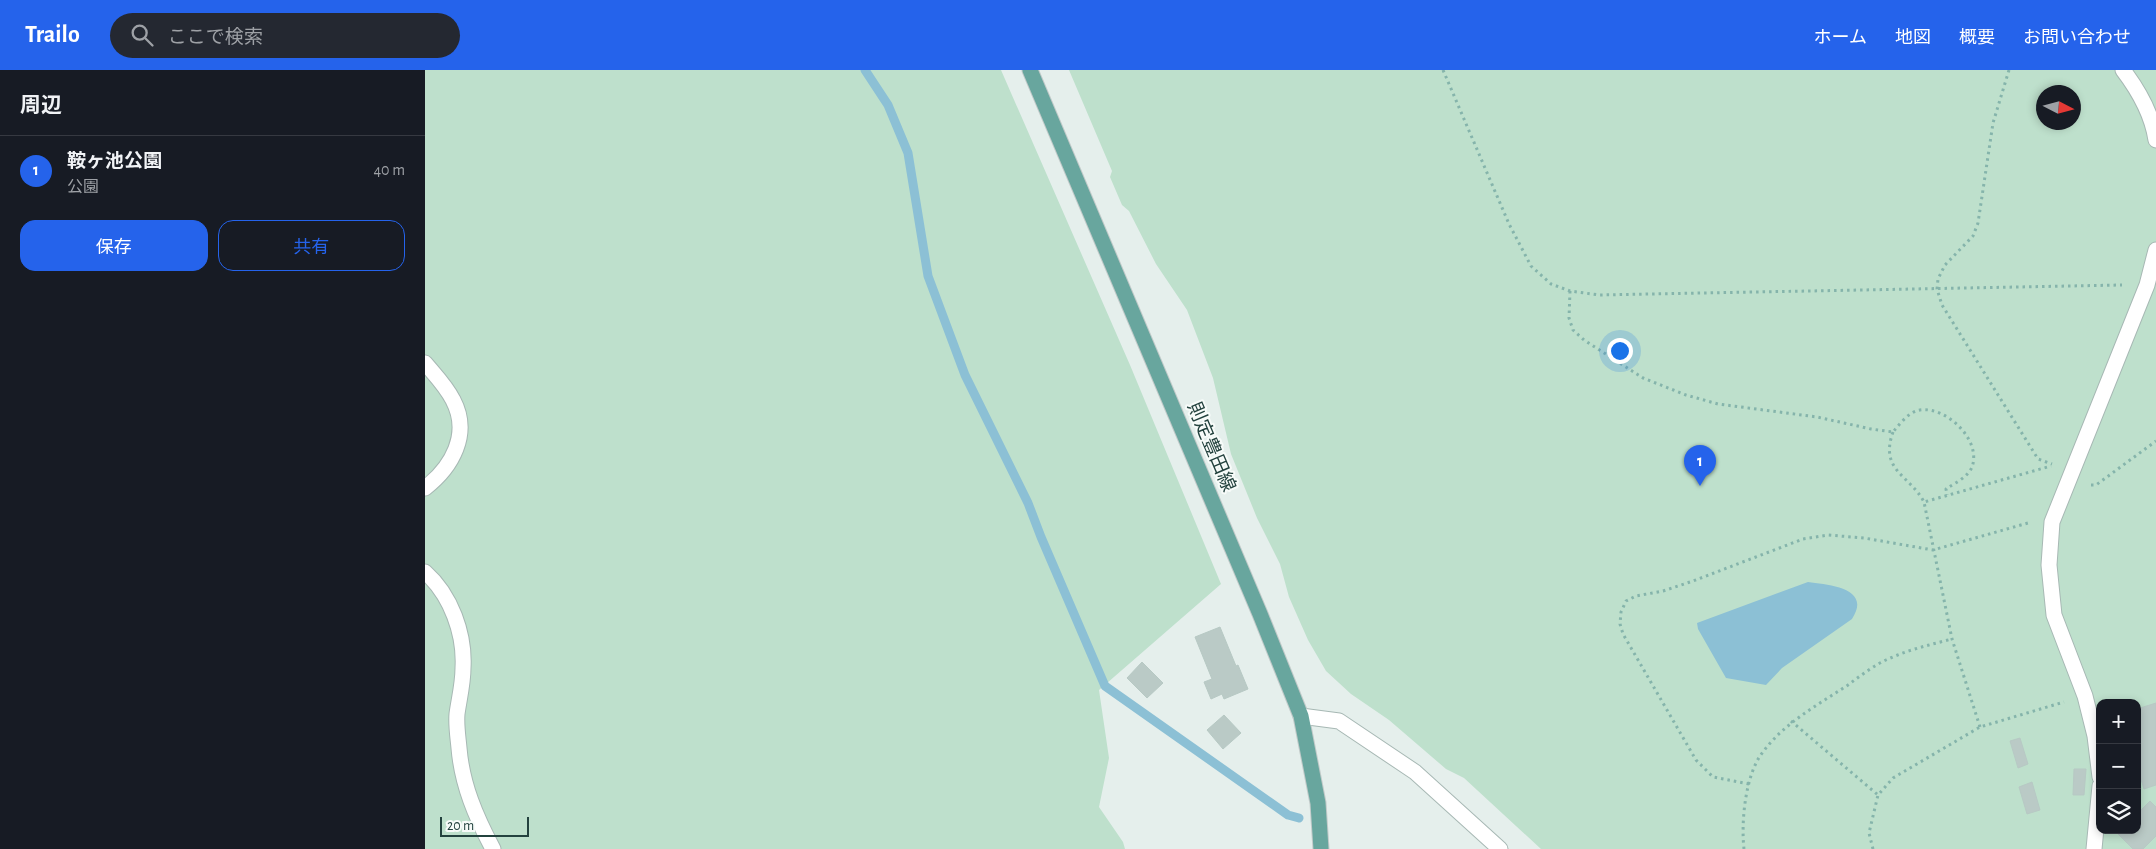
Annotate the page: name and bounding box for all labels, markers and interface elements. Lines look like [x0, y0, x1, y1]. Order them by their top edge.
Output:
search box [110, 13, 460, 58]
icon: search [128, 21, 156, 49]
text: Trailo [25, 23, 80, 47]
text: ここで検索 [168, 28, 263, 47]
text: ホーム [1814, 29, 1867, 47]
text: 地図 [1895, 29, 1931, 47]
text: 概要 [1959, 29, 1995, 47]
text: お問い合わせ [2023, 29, 2131, 47]
north arrow [2036, 85, 2081, 130]
text: 周辺 [20, 95, 62, 116]
text: 鞍ヶ池公園 [67, 152, 162, 171]
text: 1 [33, 162, 39, 178]
text: 40 m [373, 162, 405, 178]
text: 公園 [67, 179, 99, 195]
button: 保存 [20, 220, 208, 271]
button: 共有 [218, 220, 405, 271]
your location [1607, 338, 1633, 364]
street label: 則定豊田線 [1184, 399, 1240, 494]
pin: 1 [1684, 445, 1716, 486]
map controls [2096, 699, 2141, 834]
button: + [2096, 699, 2141, 744]
button: − [2096, 744, 2141, 789]
button: layers [2096, 789, 2141, 834]
scale bar [440, 814, 529, 837]
text: 20 m [447, 819, 474, 833]

